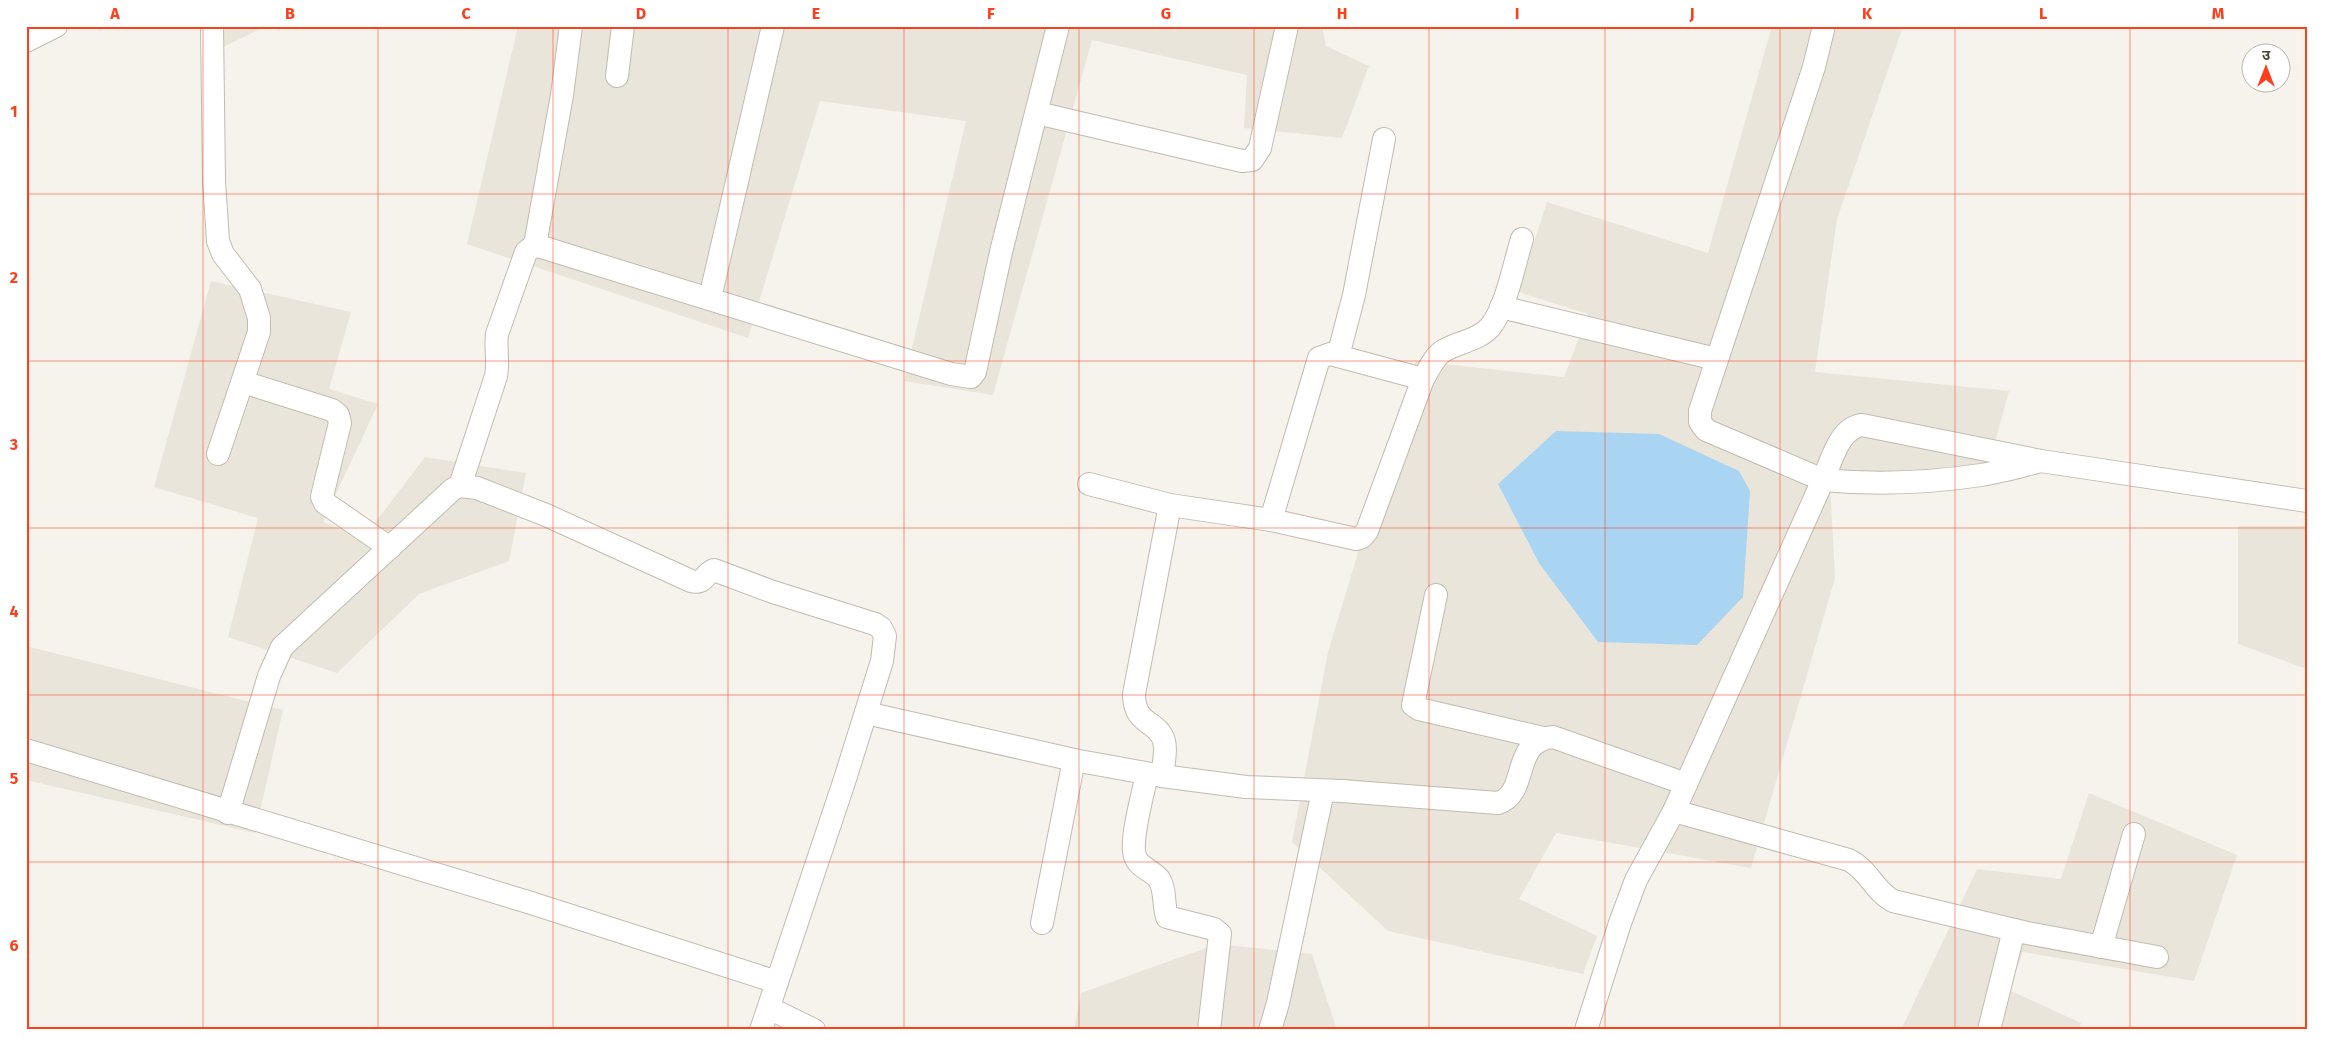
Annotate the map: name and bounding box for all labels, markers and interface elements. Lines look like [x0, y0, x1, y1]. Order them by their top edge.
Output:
text: A [109, 4, 120, 23]
text: B [285, 4, 295, 23]
text: C [461, 4, 471, 23]
text: D [636, 4, 646, 23]
text: E [812, 4, 820, 23]
text: F [987, 4, 995, 23]
text: G [1161, 4, 1171, 23]
text: H [1337, 4, 1347, 23]
text: I [1515, 4, 1519, 23]
text: J [1688, 4, 1695, 23]
text: K [1862, 4, 1873, 23]
text: L [2039, 4, 2047, 23]
text: M [2212, 4, 2225, 23]
north arrow [2240, 42, 2290, 92]
text: उ [2262, 47, 2271, 64]
text: 1 [10, 102, 18, 121]
text: 2 [10, 268, 18, 287]
text: 3 [9, 435, 18, 454]
text: 4 [9, 602, 19, 621]
text: 5 [10, 769, 19, 788]
text: 6 [9, 936, 19, 955]

